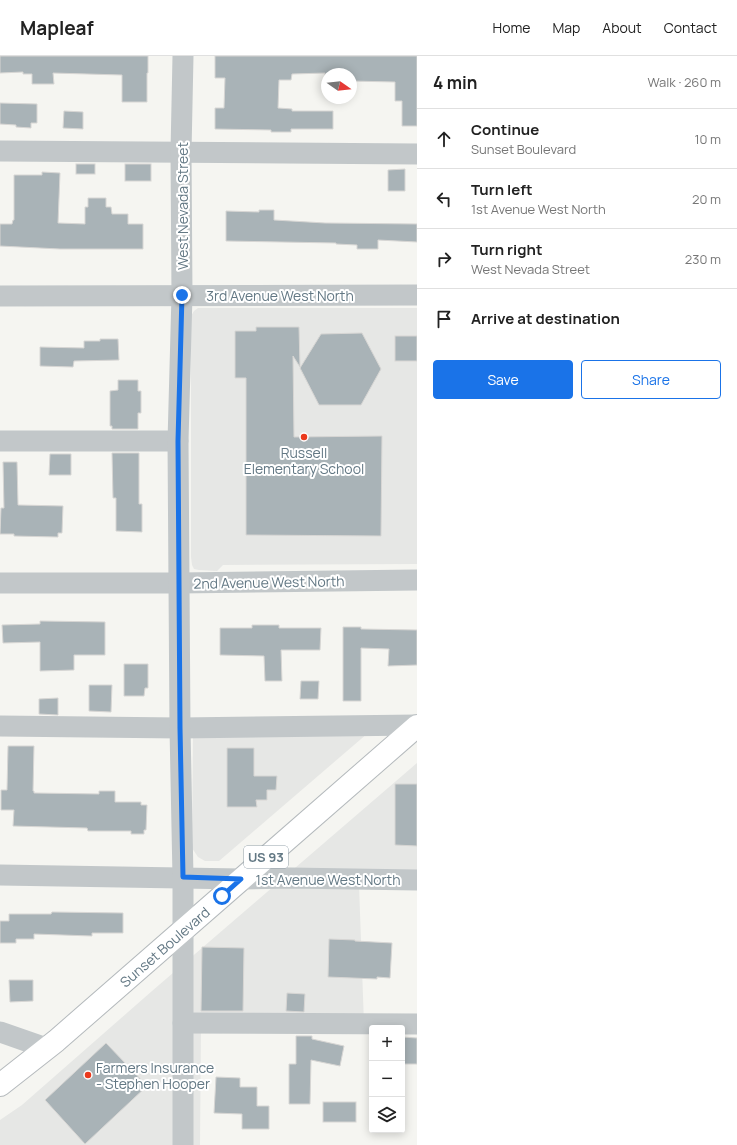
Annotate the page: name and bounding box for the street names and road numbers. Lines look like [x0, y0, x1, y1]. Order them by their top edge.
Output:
street label: West Nevada Street [173, 142, 192, 270]
street label: 3rd Avenue West North [206, 286, 354, 305]
street label: 2nd Avenue West North [193, 571, 345, 593]
road number: US 93 [244, 846, 288, 868]
street label: 1st Avenue West North [256, 870, 400, 889]
street label: Sunset Boulevard [115, 902, 213, 991]

